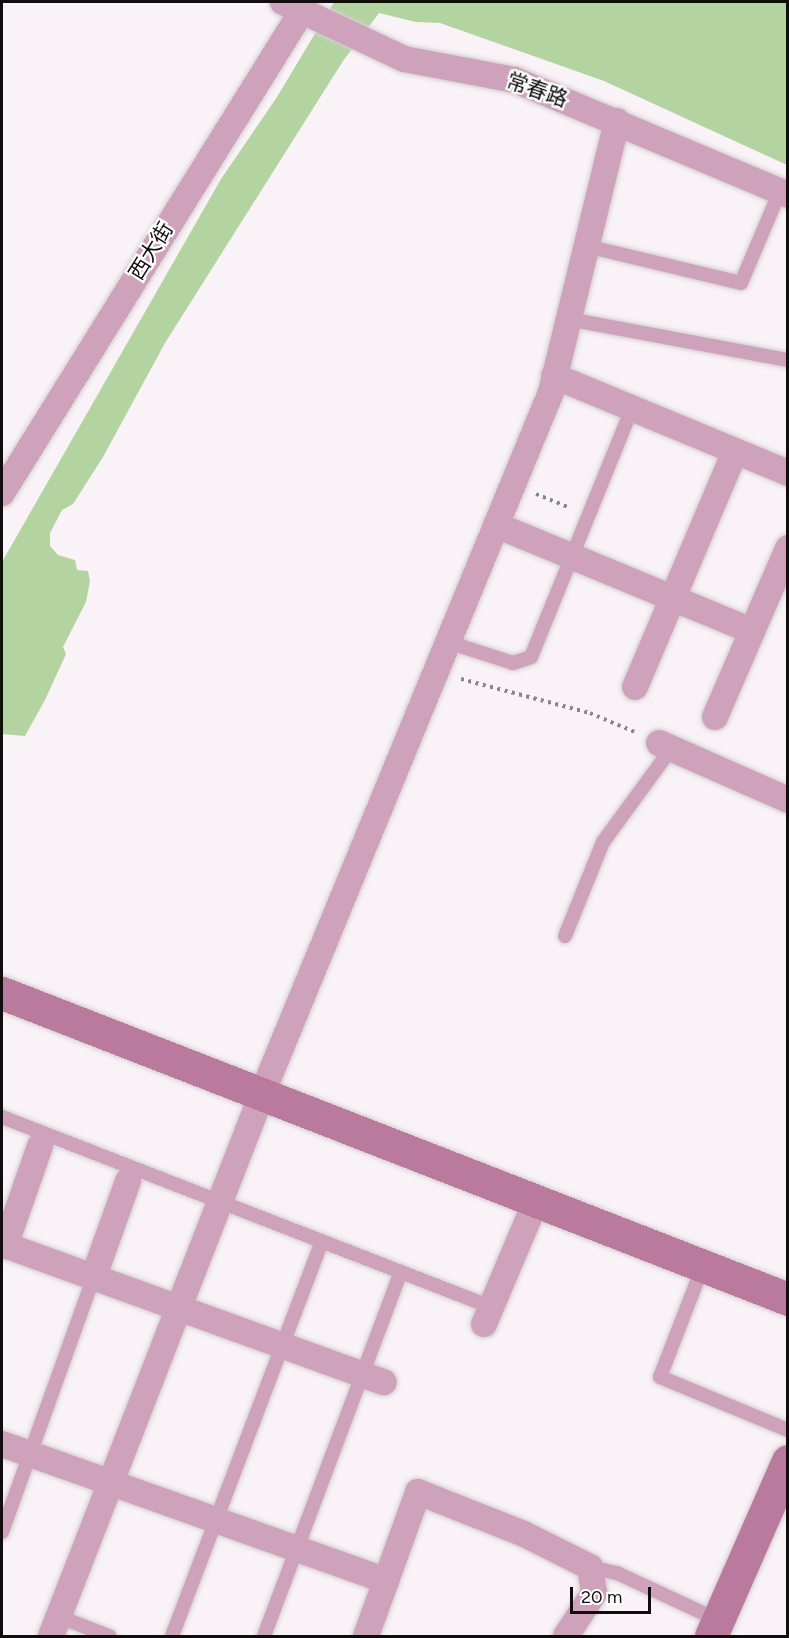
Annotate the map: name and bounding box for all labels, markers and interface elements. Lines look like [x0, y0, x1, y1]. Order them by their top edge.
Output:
street label: 常春路 [503, 68, 571, 112]
street label: 西大街 [124, 218, 178, 284]
scale bar [573, 1575, 654, 1613]
text: 20 m [581, 1586, 622, 1608]

